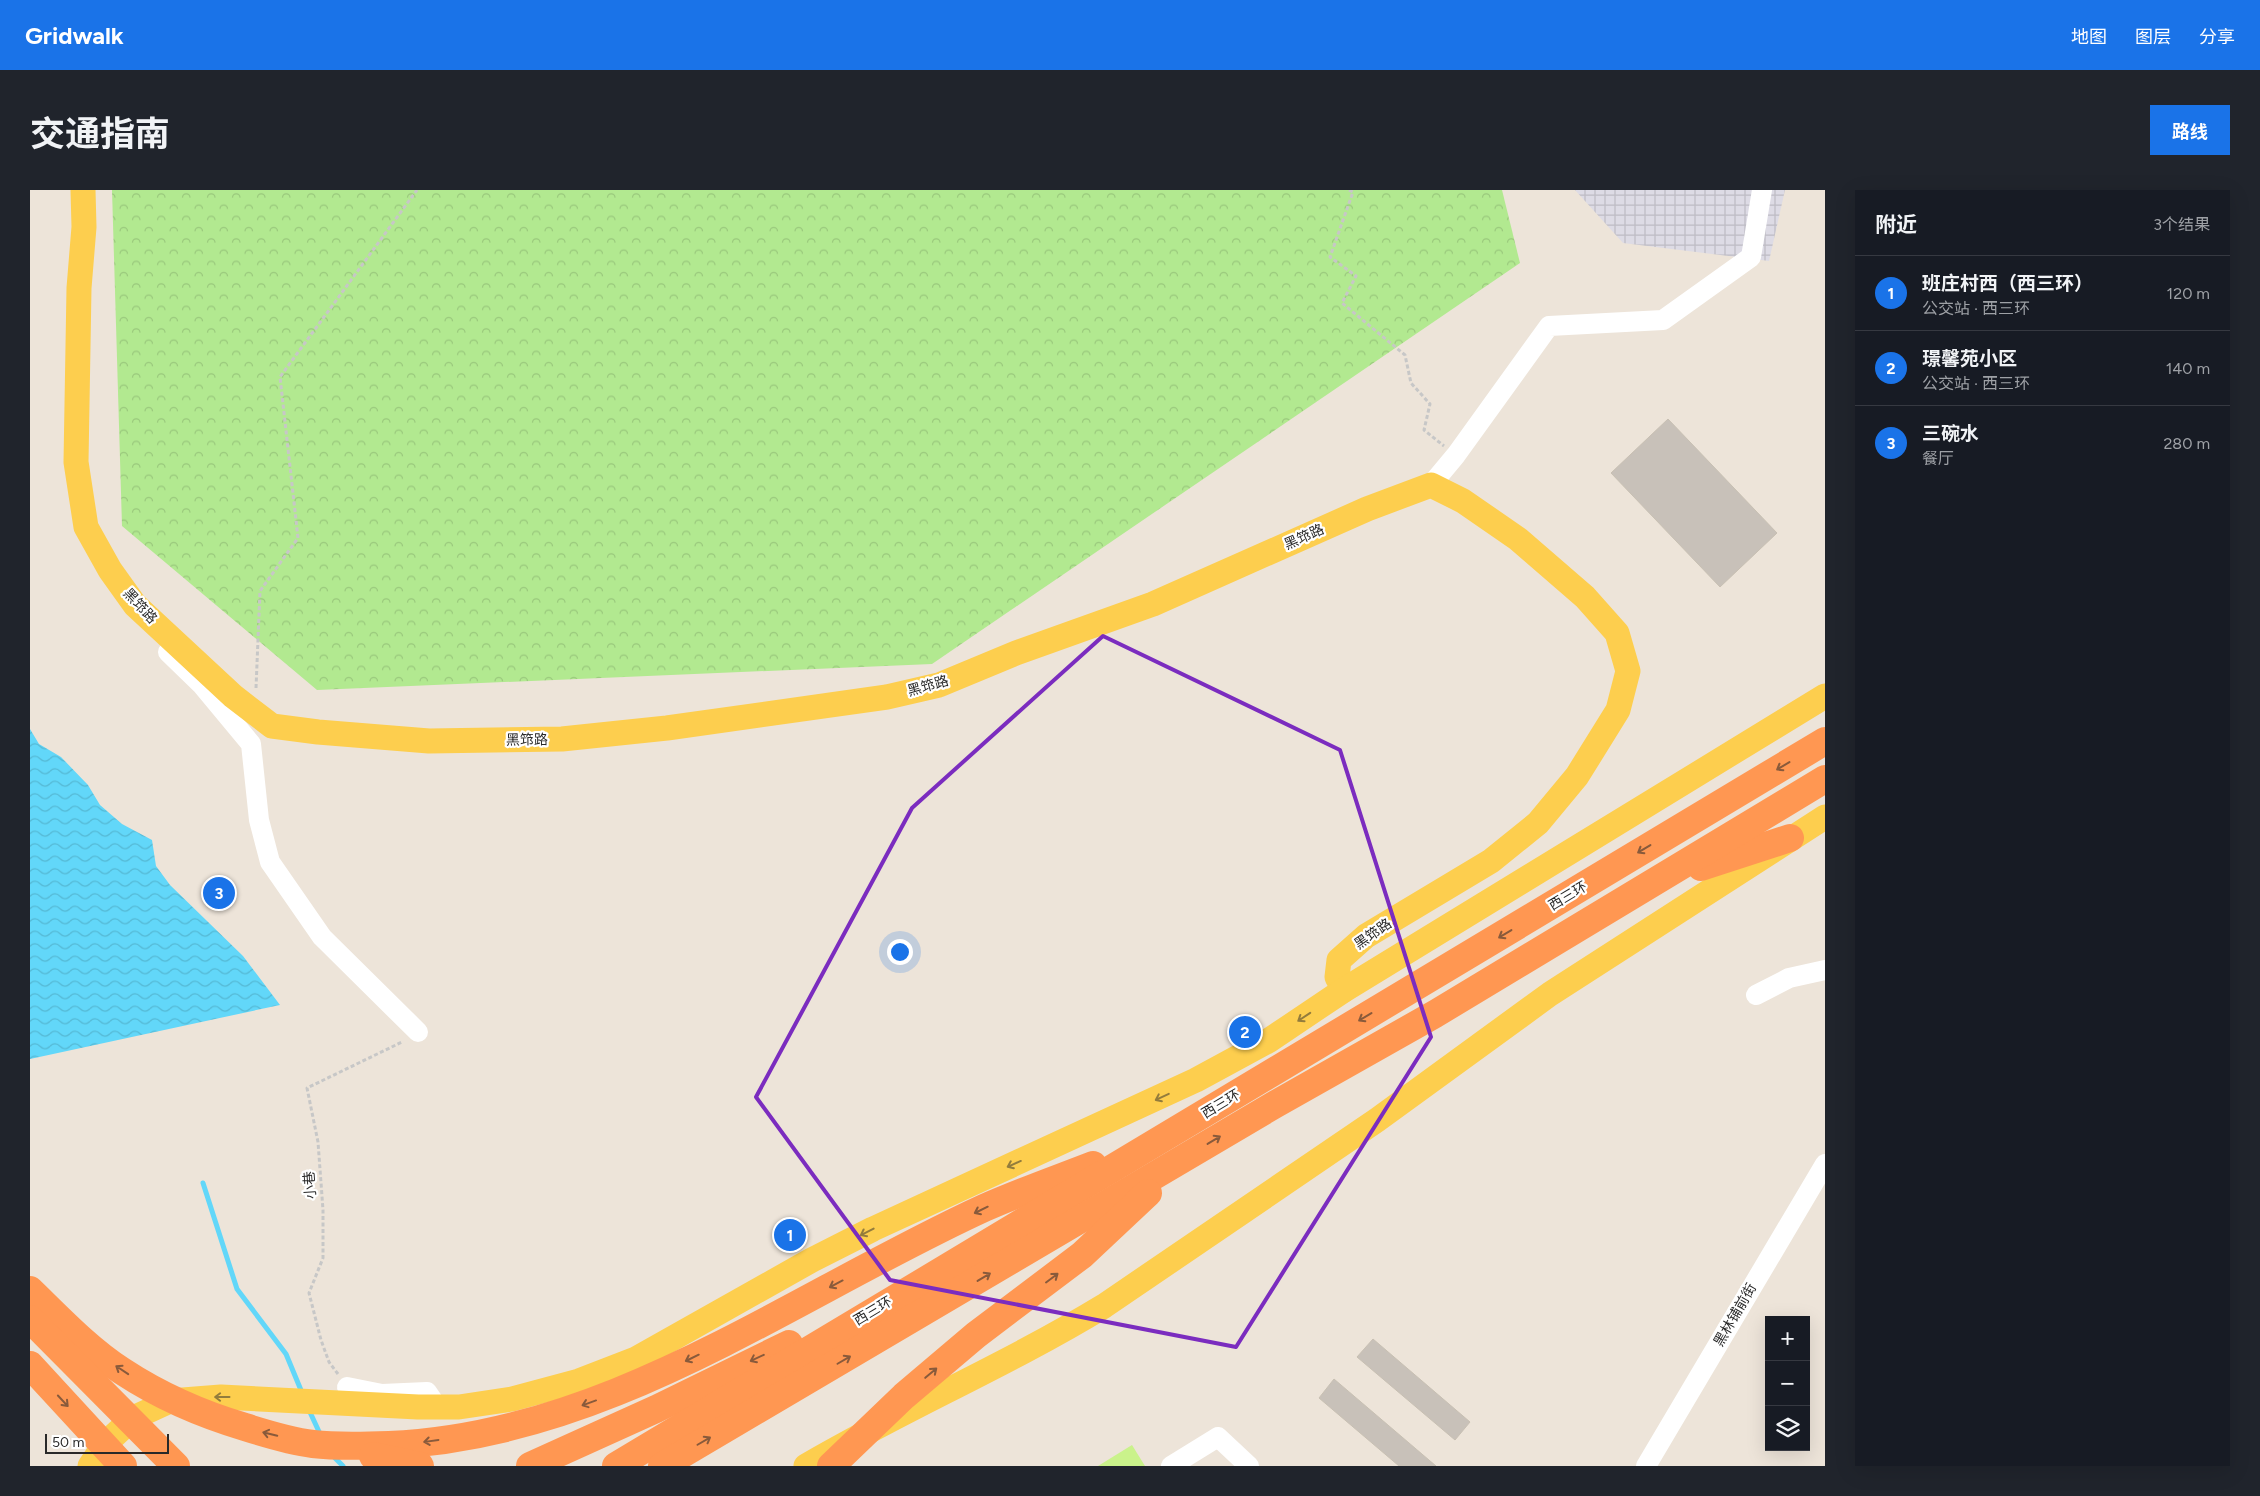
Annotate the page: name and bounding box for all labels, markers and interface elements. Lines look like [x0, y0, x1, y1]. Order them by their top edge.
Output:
text: Gridwalk [25, 21, 124, 50]
text: 地图 [2071, 26, 2107, 48]
text: 图层 [2135, 26, 2171, 48]
text: 分享 [2199, 26, 2235, 48]
button: 路线 [2150, 105, 2230, 155]
text: 交通指南 [30, 113, 170, 155]
text: 附近 [1875, 212, 1917, 237]
text: 3个结果 [2153, 215, 2210, 234]
text: 班庄村西（西三环） [1922, 272, 2093, 295]
text: 1 [1888, 284, 1894, 303]
text: 120 m [2167, 284, 2210, 303]
text: 公交站 · 西三环 [1922, 299, 2030, 318]
text: 璟馨苑小区 [1922, 347, 2017, 370]
text: 2 [1886, 359, 1896, 378]
text: 140 m [2166, 359, 2210, 378]
text: 公交站 · 西三环 [1922, 374, 2030, 393]
text: 三碗水 [1922, 422, 1979, 445]
text: 3 [1887, 434, 1895, 453]
text: 280 m [2163, 434, 2210, 453]
text: 餐厅 [1922, 449, 1954, 468]
street label: 黑筇路 [1281, 521, 1327, 553]
street label: 黑筇路 [119, 585, 161, 627]
street label: 黑筇路 [905, 672, 951, 700]
street label: 黑筇路 [506, 731, 548, 749]
one-way arrow [1777, 761, 1791, 771]
one-way arrow [1637, 845, 1651, 855]
pin: 3 [203, 874, 235, 912]
street label: 西三环 [1546, 878, 1590, 914]
street label: 黑筇路 [1351, 915, 1395, 953]
one-way arrow [1498, 929, 1512, 939]
your location [887, 939, 913, 965]
one-way arrow [1297, 1012, 1311, 1022]
pin: 2 [1229, 1013, 1261, 1051]
one-way arrow [1359, 1013, 1373, 1023]
street label: 西三环 [1199, 1086, 1243, 1122]
one-way arrow [1155, 1092, 1170, 1102]
one-way arrow [1207, 1135, 1221, 1145]
one-way arrow [1007, 1159, 1022, 1169]
street label: 小巷 [301, 1170, 319, 1200]
one-way arrow [974, 1206, 989, 1215]
pin: 1 [774, 1216, 806, 1254]
one-way arrow [859, 1227, 874, 1237]
one-way arrow [977, 1271, 991, 1281]
one-way arrow [1045, 1272, 1058, 1283]
one-way arrow [829, 1279, 844, 1289]
street label: 黑林铺前街 [1710, 1280, 1760, 1350]
street label: 西三环 [851, 1293, 895, 1329]
map controls [1765, 1316, 1810, 1451]
button: + [1765, 1316, 1810, 1361]
one-way arrow [685, 1354, 700, 1364]
one-way arrow [750, 1354, 765, 1364]
one-way arrow [837, 1354, 851, 1364]
button: − [1765, 1361, 1810, 1406]
one-way arrow [115, 1365, 129, 1375]
one-way arrow [924, 1368, 937, 1379]
one-way arrow [214, 1392, 230, 1402]
one-way arrow [57, 1395, 69, 1407]
one-way arrow [581, 1399, 597, 1408]
button: layers [1765, 1406, 1810, 1451]
one-way arrow [263, 1429, 279, 1439]
scale bar [45, 1431, 169, 1454]
text: 50 m [52, 1434, 84, 1451]
one-way arrow [696, 1436, 710, 1446]
one-way arrow [424, 1437, 440, 1447]

